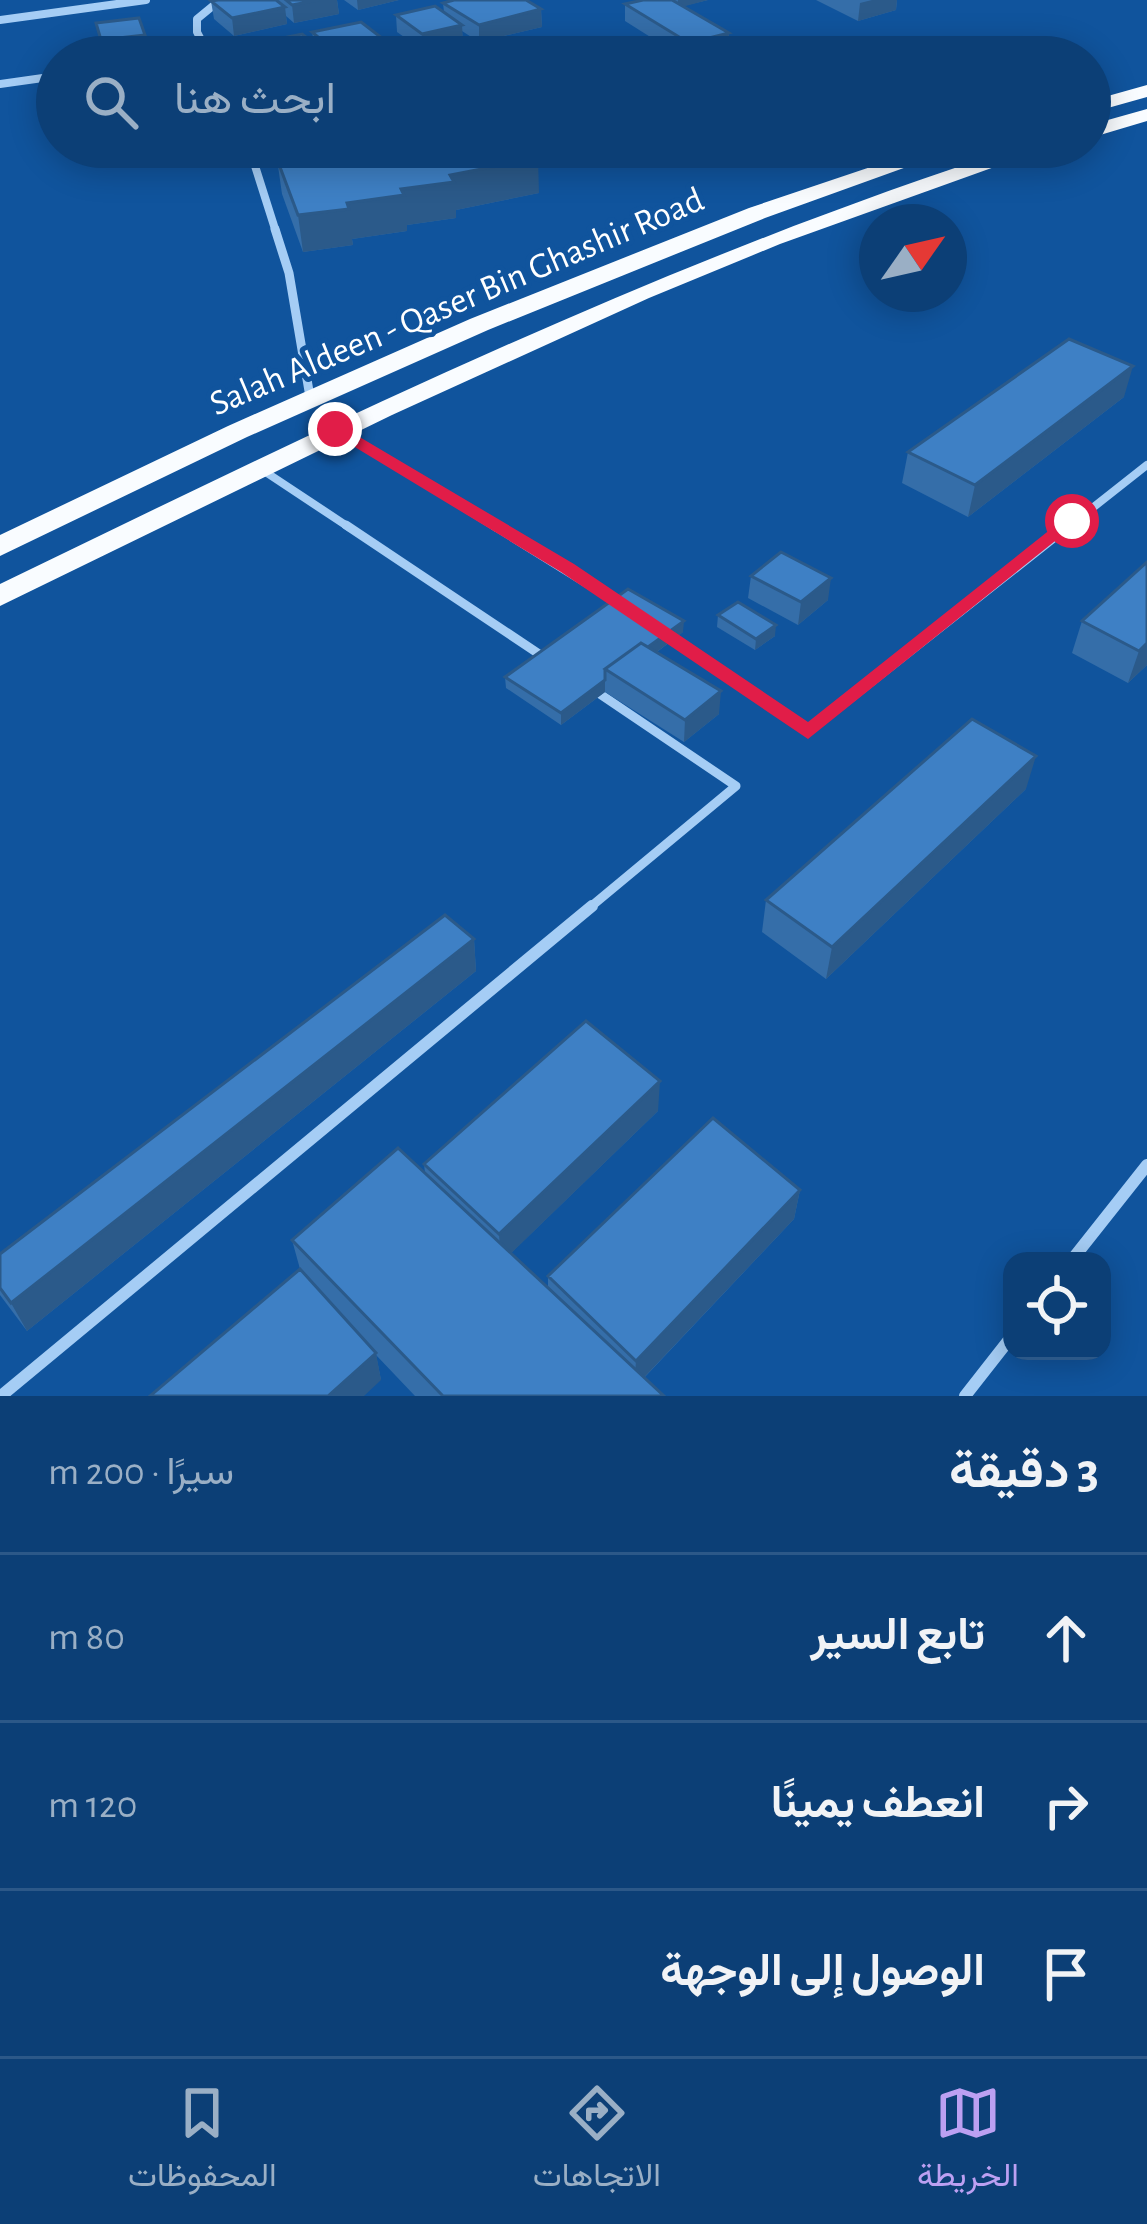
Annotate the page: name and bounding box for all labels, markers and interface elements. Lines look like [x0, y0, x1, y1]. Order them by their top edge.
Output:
search box [36, 36, 1111, 168]
icon: search [78, 69, 144, 135]
text: ابحث هنا [174, 77, 336, 122]
street label: Salah Aldeen - Qaser Bin Ghashir Road [205, 181, 709, 422]
north arrow [859, 204, 967, 312]
route end [308, 402, 362, 456]
route start [1045, 494, 1099, 548]
map controls [1003, 1252, 1111, 1360]
button: locate [1003, 1252, 1111, 1360]
text: 3 دقيقة [949, 1446, 1099, 1497]
text: سيرًا · 200 m [48, 1453, 234, 1492]
icon: ahead [1033, 1605, 1099, 1671]
text: تابع السير [810, 1613, 985, 1658]
text: 80 m [48, 1618, 125, 1657]
icon: right [1033, 1773, 1099, 1839]
text: انعطف يمينًا [771, 1781, 985, 1826]
text: 120 m [48, 1786, 137, 1825]
icon: arrive [1033, 1941, 1099, 2007]
text: الوصول إلى الوجهة [660, 1949, 985, 1994]
tab: المحفوظات [128, 2080, 277, 2204]
tab: الاتجاهات [533, 2080, 661, 2204]
tab: الخريطة [917, 2080, 1019, 2204]

